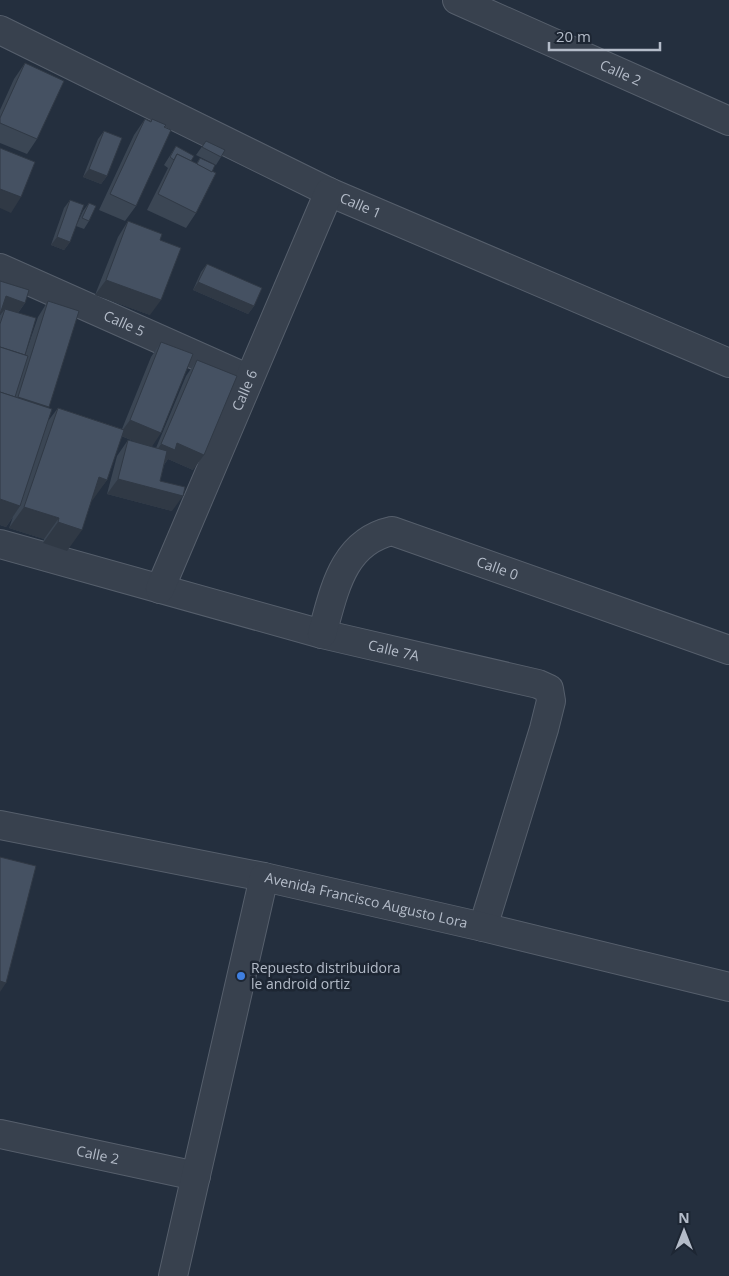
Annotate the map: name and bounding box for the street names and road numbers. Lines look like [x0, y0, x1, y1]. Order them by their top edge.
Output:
street label: Calle 2 [597, 55, 644, 90]
street label: Calle 1 [337, 188, 384, 222]
street label: Calle 5 [101, 305, 148, 340]
street label: Calle 6 [227, 366, 261, 414]
street label: Calle 0 [474, 552, 521, 584]
street label: Calle 7A [366, 635, 422, 665]
street label: Avenida Francisco Augusto Lora [263, 868, 470, 932]
street label: Calle 2 [75, 1141, 121, 1168]

